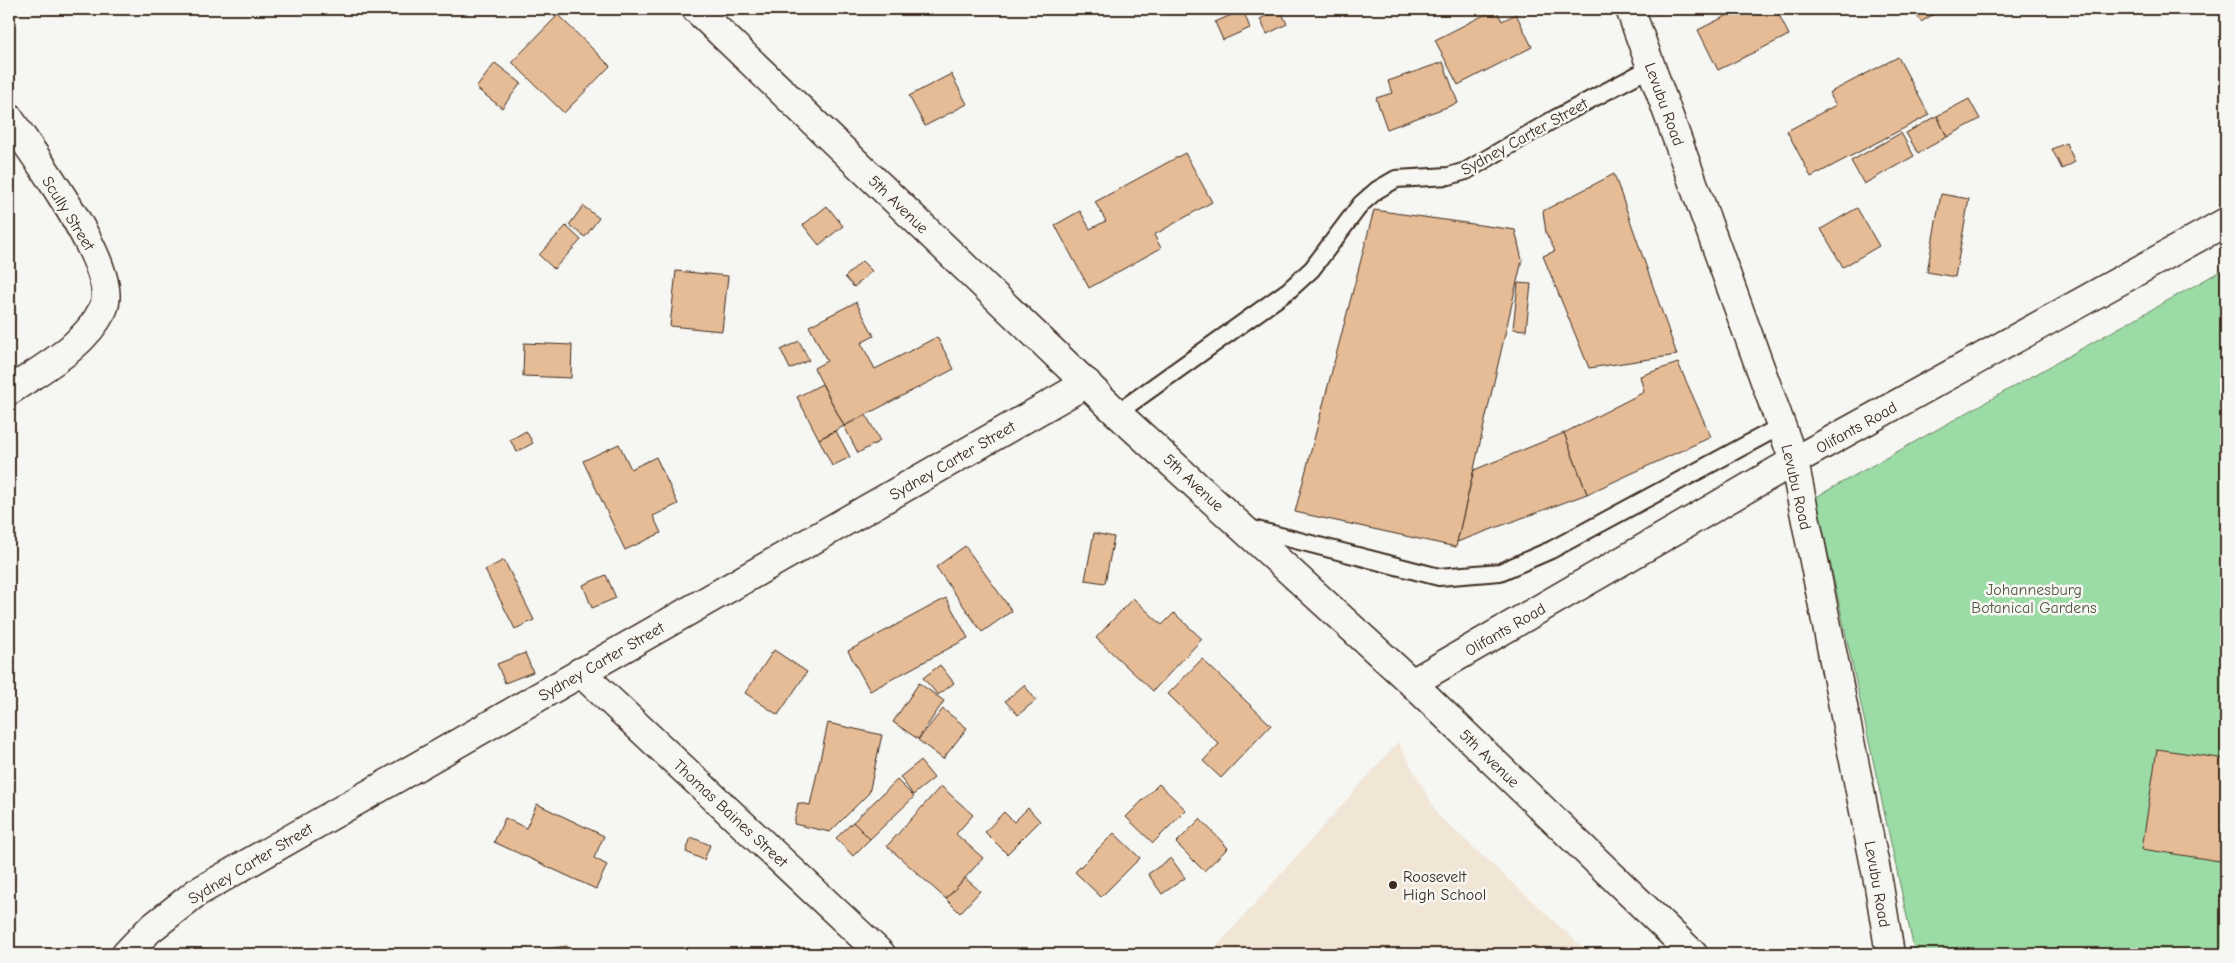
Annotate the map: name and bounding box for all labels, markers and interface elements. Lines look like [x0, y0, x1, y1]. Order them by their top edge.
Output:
street label: Levubu Road [1641, 60, 1687, 148]
street label: Sydney Carter Street [1458, 94, 1591, 179]
street label: 5th Avenue [865, 172, 932, 238]
street label: Scully Street [38, 173, 98, 254]
street label: Olifants Road [1813, 398, 1900, 458]
street label: Sydney Carter Street [887, 417, 1019, 504]
street label: Levubu Road [1777, 443, 1815, 532]
street label: 5th Avenue [1159, 450, 1227, 515]
park label: Johannesburg Botanical Gardens [1971, 581, 2097, 617]
street label: Olifants Road [1462, 600, 1549, 660]
street label: Sydney Carter Street [536, 618, 668, 705]
street label: 5th Avenue [1456, 726, 1523, 792]
street label: Thomas Baines Street [669, 756, 791, 872]
street label: Sydney Carter Street [185, 819, 316, 908]
street label: Levubu Road [1861, 840, 1893, 929]
place label: Roosevelt High School [1403, 868, 1486, 904]
marker: Roosevelt High School [1387, 879, 1399, 891]

